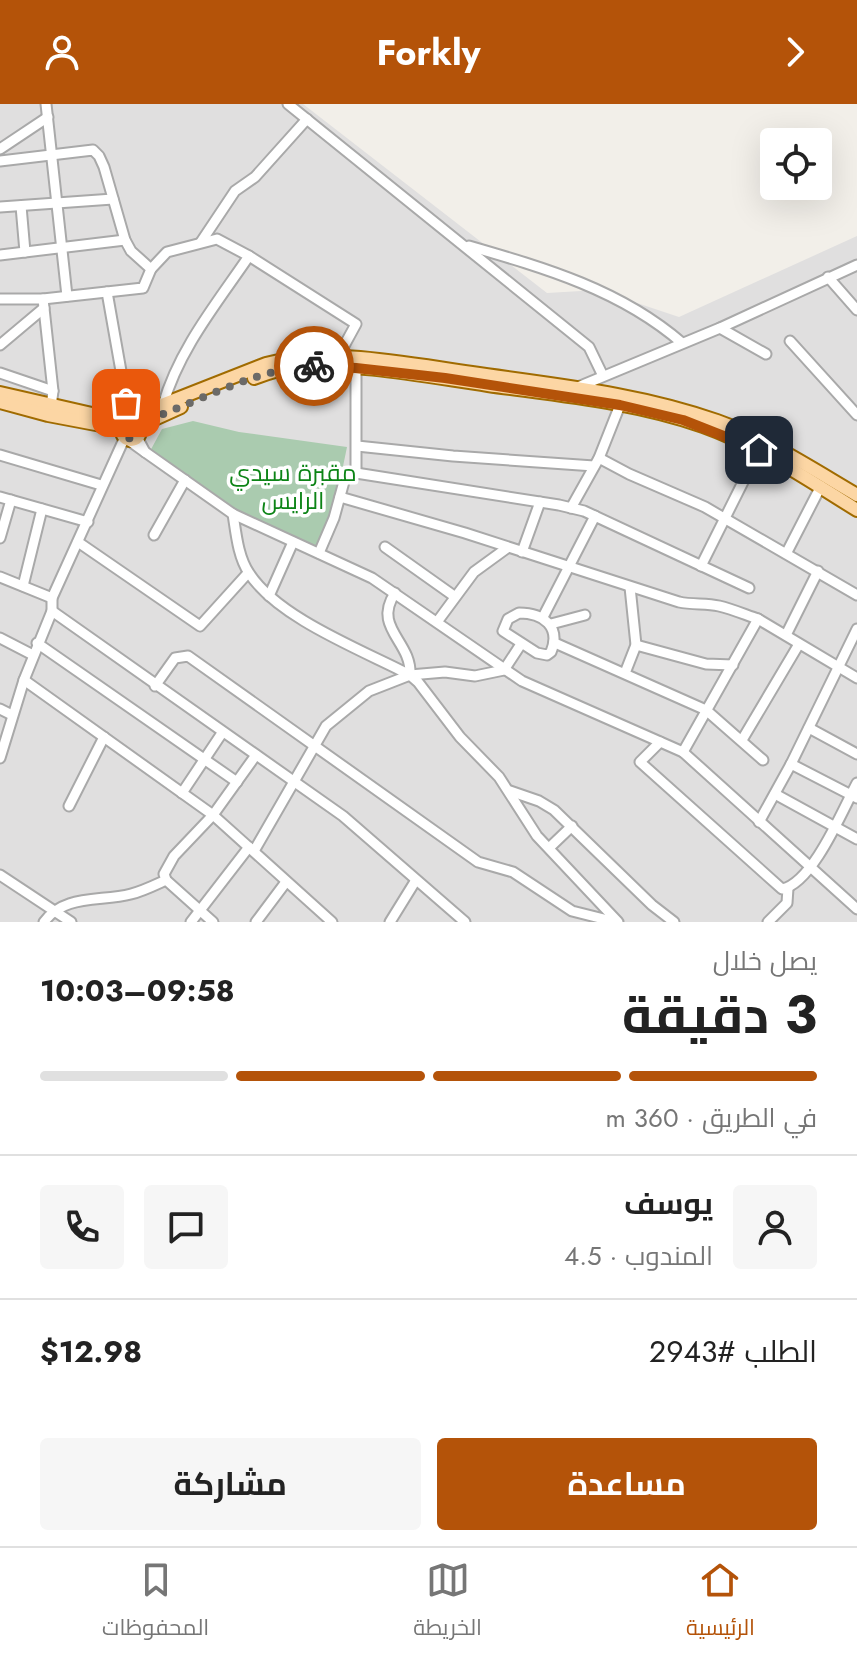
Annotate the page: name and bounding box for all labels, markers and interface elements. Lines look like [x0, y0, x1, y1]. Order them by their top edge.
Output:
text: Forkly [376, 26, 481, 78]
icon: person [40, 30, 84, 74]
icon: forward [773, 30, 817, 74]
map controls [760, 128, 832, 200]
button: locate [760, 128, 832, 200]
courier [274, 326, 354, 406]
icon: bike [292, 344, 336, 388]
pin [92, 369, 160, 437]
icon: bag [104, 381, 148, 425]
pin [725, 416, 793, 484]
icon: home [737, 428, 781, 472]
park label: مقبرة سيدي الرايس [229, 455, 357, 518]
text: يصل خلال [713, 942, 817, 980]
text: 09:58–10:03 [40, 969, 235, 1012]
text: 3 دقيقة [622, 977, 817, 1053]
text: في الطريق · 360 m [606, 1099, 817, 1137]
text: يوسف [624, 1182, 713, 1225]
button: phone [40, 1185, 124, 1269]
button: chat [144, 1185, 228, 1269]
button: person [733, 1185, 817, 1269]
text: المندوب · 4.5 [564, 1237, 713, 1275]
text: $12.98 [40, 1330, 142, 1373]
text: الطلب #2943 [649, 1330, 817, 1373]
button: مشاركة [40, 1438, 421, 1530]
button: مساعدة [437, 1438, 817, 1530]
tab: المحفوظات [102, 1558, 209, 1648]
tab: الخريطة [413, 1558, 482, 1648]
tab: الرئيسية [686, 1558, 755, 1648]

